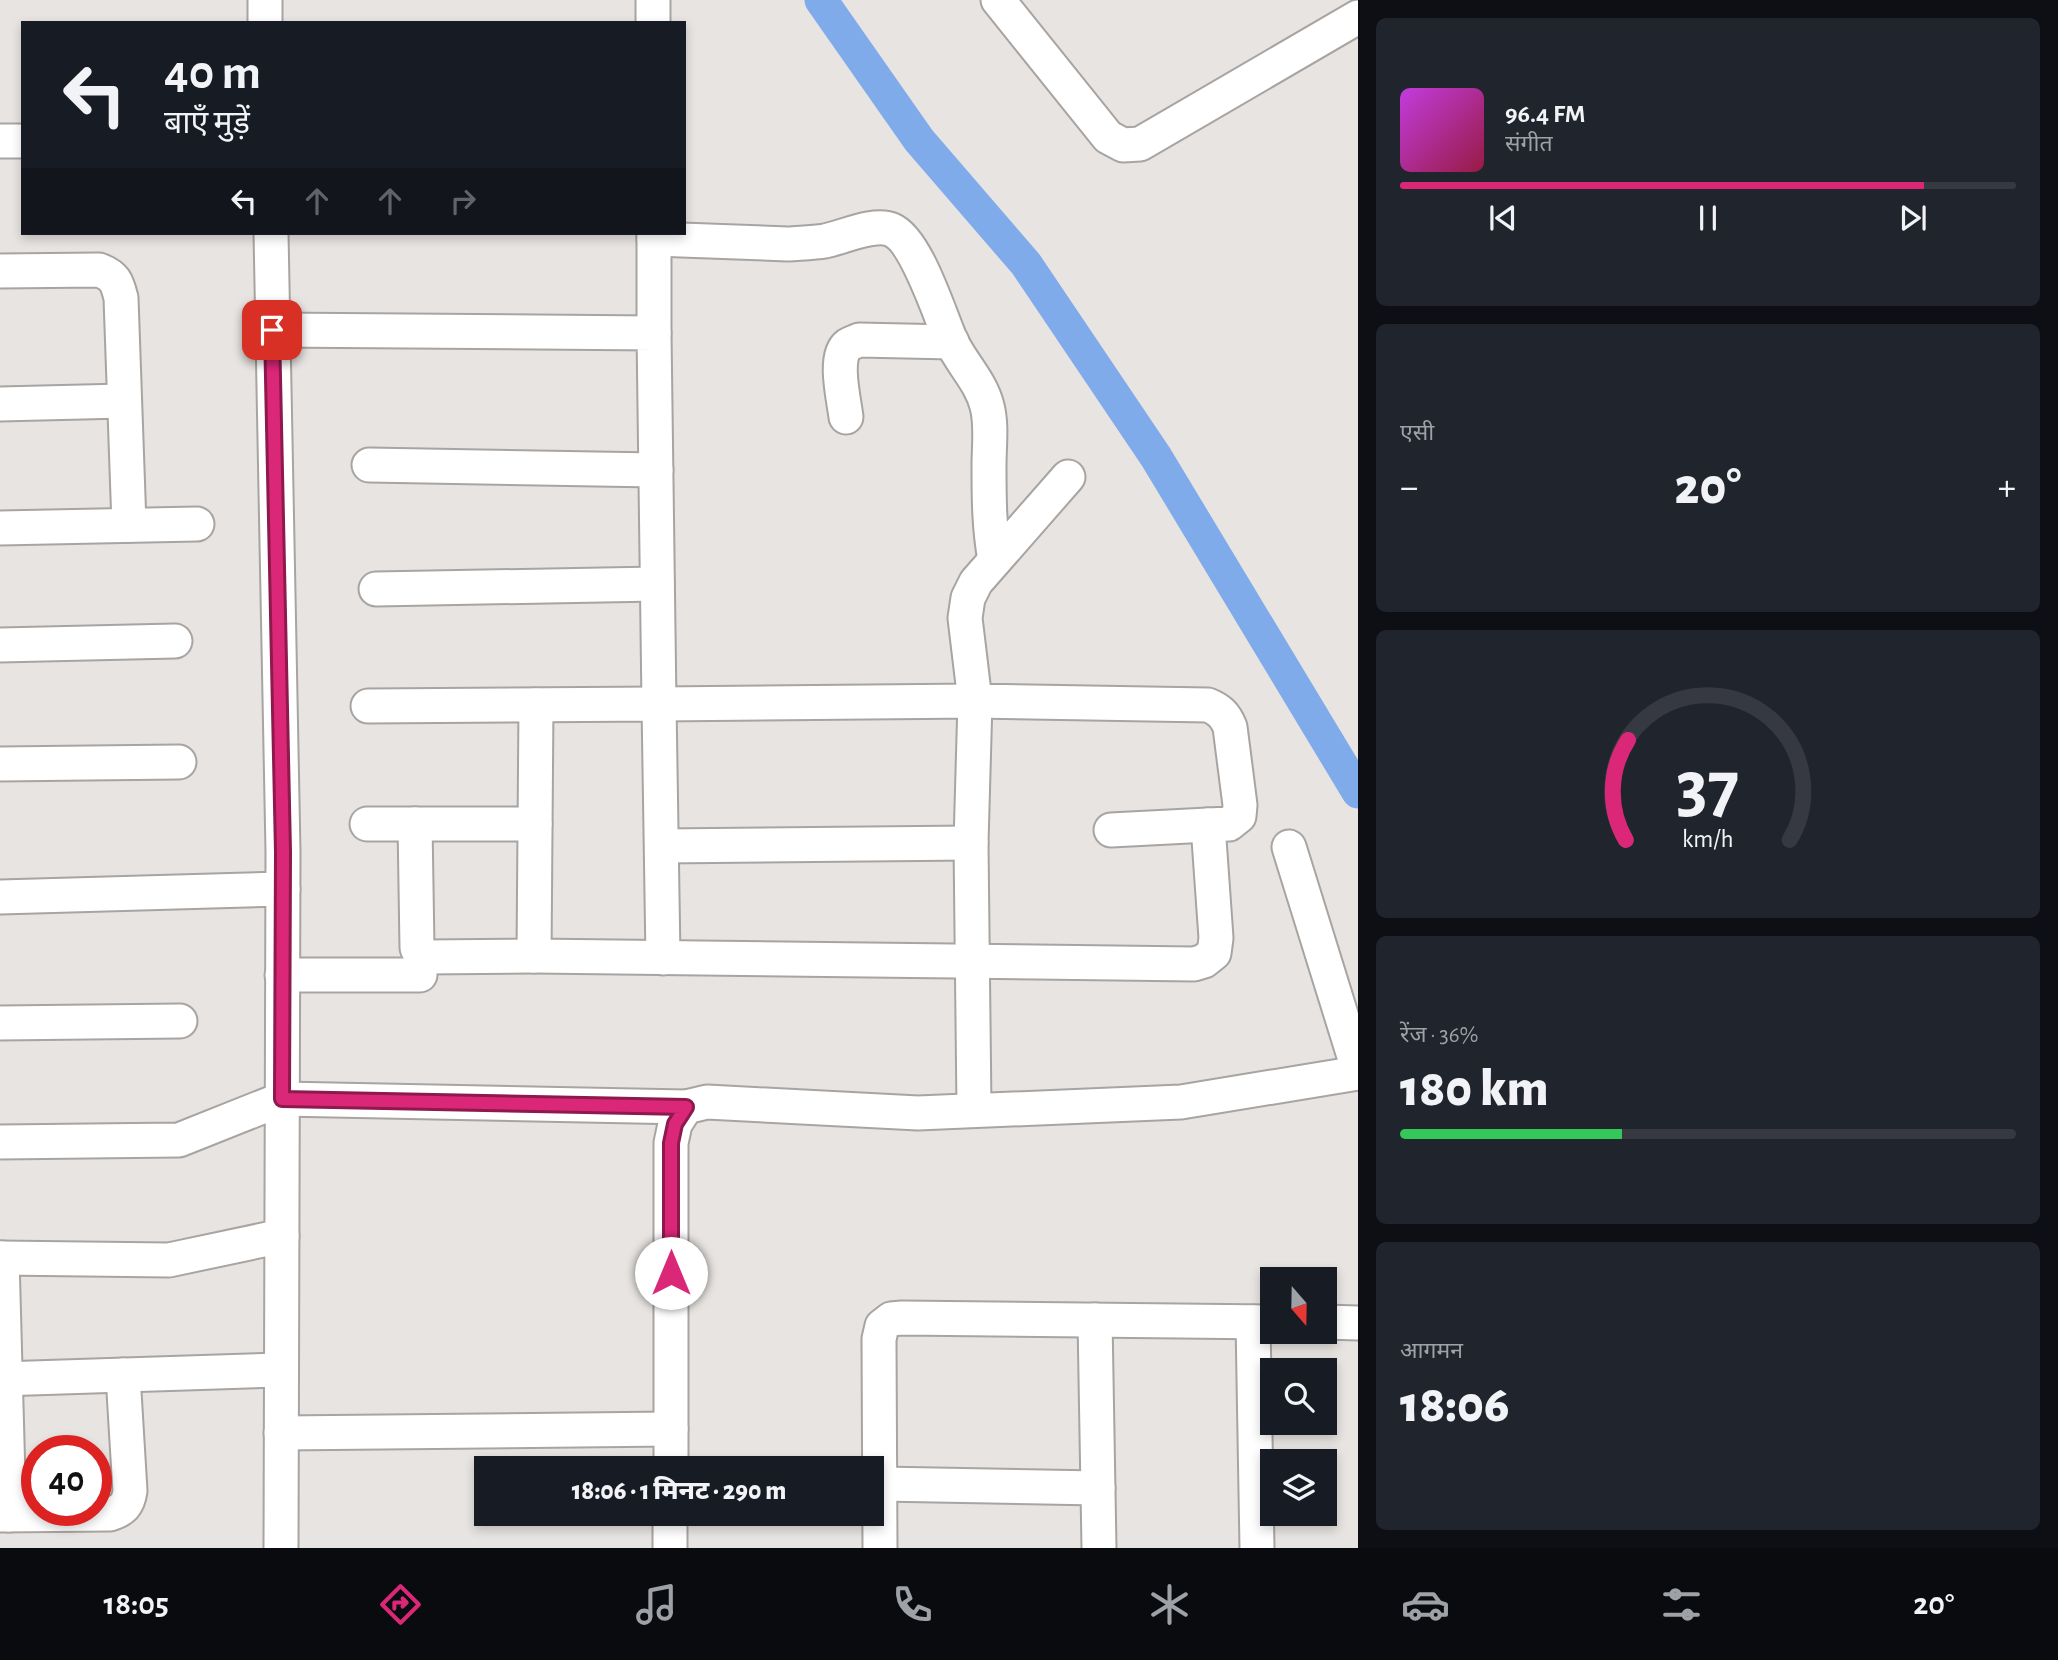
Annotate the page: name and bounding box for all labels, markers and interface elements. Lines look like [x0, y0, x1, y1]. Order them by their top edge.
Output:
icon: left [49, 49, 140, 140]
text: 40 m [164, 49, 261, 98]
text: 96.4 FM [1505, 101, 1585, 127]
text: बाएँ मुड़ें [164, 107, 250, 139]
text: संगीत [1505, 133, 1553, 156]
icon: left [225, 182, 263, 220]
icon: ahead [298, 182, 336, 220]
icon: ahead [371, 182, 409, 220]
icon: right [444, 182, 482, 220]
icon: previous [1484, 199, 1522, 237]
icon: pause [1689, 199, 1727, 237]
icon: next [1894, 199, 1932, 237]
pin [242, 300, 302, 360]
icon: arrive [253, 311, 291, 349]
text: एसी [1400, 422, 1434, 445]
text: 20° [1674, 461, 1742, 513]
text: − [1400, 469, 1418, 507]
text: + [1998, 469, 2016, 507]
text: 37 [1677, 752, 1739, 825]
text: km/h [1682, 827, 1734, 852]
text: रेंज · 36% [1400, 1024, 1479, 1047]
text: 180 km [1400, 1063, 1549, 1115]
position arrow [634, 1236, 708, 1310]
north arrow [1260, 1267, 1337, 1344]
map controls [1260, 1267, 1337, 1526]
text: आगमन [1400, 1340, 1463, 1363]
button: search [1260, 1358, 1337, 1435]
text: 18:06 [1400, 1379, 1509, 1431]
speed limit sign: 40 [21, 1435, 112, 1526]
button: layers [1260, 1449, 1337, 1526]
text: 18:06 · 1 मिनट · 290 m [572, 1478, 786, 1504]
icon: directions [376, 1580, 425, 1629]
icon: music [632, 1580, 681, 1629]
icon: phone [888, 1580, 937, 1629]
icon: climate [1145, 1580, 1194, 1629]
icon: car [1401, 1580, 1450, 1629]
icon: filters [1657, 1580, 1706, 1629]
text: 18:05 [104, 1588, 169, 1620]
text: 20° [1913, 1588, 1954, 1620]

